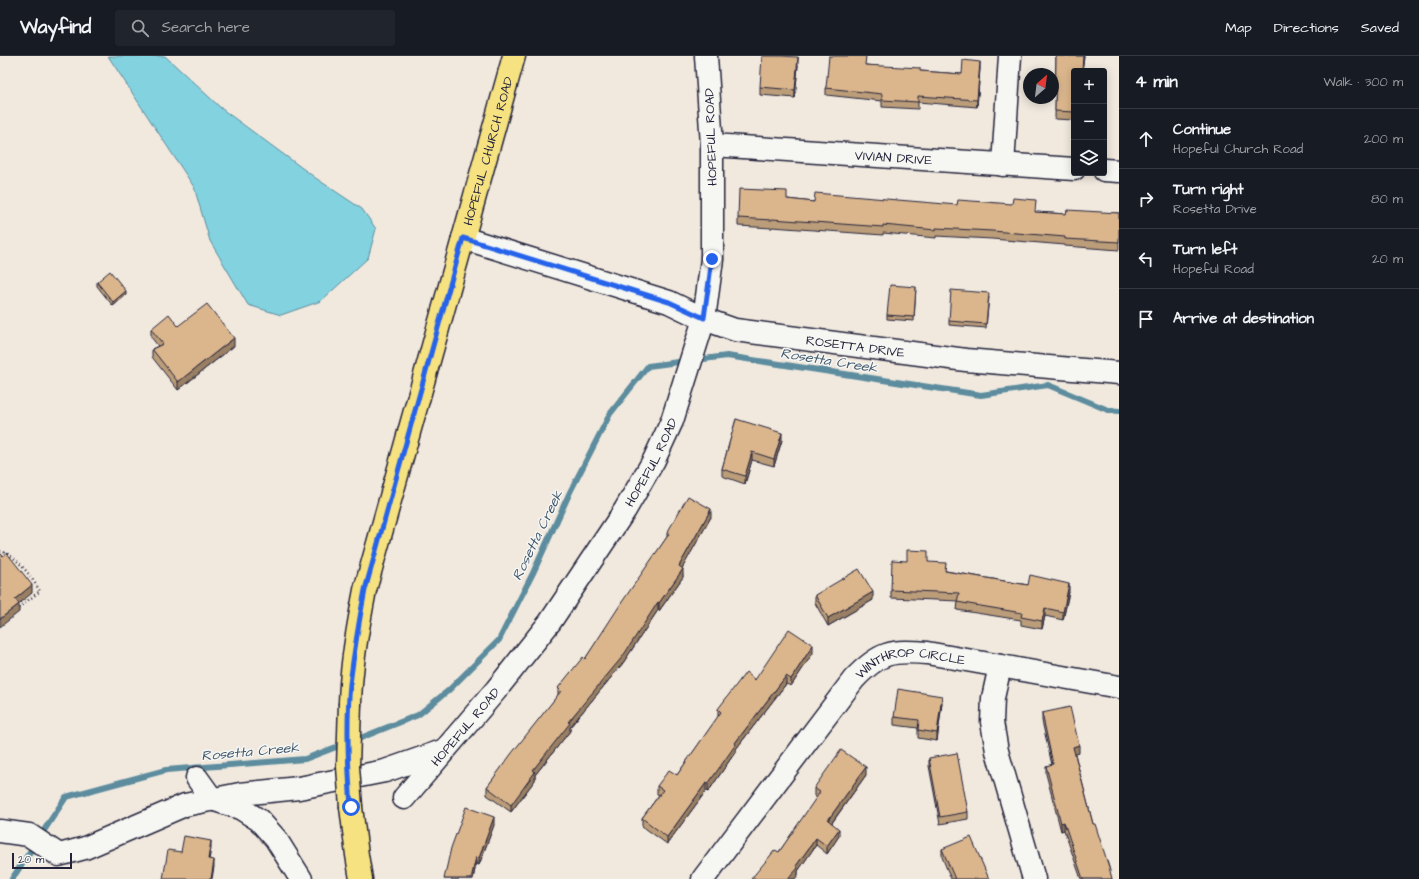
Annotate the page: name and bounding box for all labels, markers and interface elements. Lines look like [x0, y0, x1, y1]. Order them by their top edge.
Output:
search box [115, 10, 395, 46]
text: Wayfind [20, 14, 91, 41]
icon: search [129, 17, 151, 39]
text: Search here [161, 17, 250, 38]
text: Map [1225, 18, 1252, 38]
text: Directions [1274, 18, 1339, 38]
text: Saved [1361, 18, 1399, 38]
north arrow [1023, 68, 1059, 104]
map controls [1071, 68, 1107, 176]
button: + [1071, 68, 1107, 104]
text: 4 min [1135, 70, 1178, 94]
text: Walk · 300 m [1324, 73, 1403, 91]
street label: HOPEFUL CHURCH ROAD [459, 74, 518, 228]
street label: HOPEFUL ROAD [700, 87, 722, 186]
button: − [1071, 104, 1107, 140]
text: Continue [1173, 119, 1231, 140]
icon: ahead [1135, 128, 1157, 150]
text: 200 m [1364, 130, 1403, 148]
button: layers [1071, 140, 1107, 176]
text: Hopeful Church Road [1173, 140, 1303, 158]
street label: VIVIAN DRIVE [854, 146, 933, 170]
text: Turn right [1173, 179, 1244, 200]
icon: right [1135, 188, 1157, 210]
text: 80 m [1371, 190, 1403, 208]
text: Rosetta Drive [1173, 200, 1257, 218]
text: Turn left [1173, 239, 1237, 260]
icon: left [1135, 248, 1157, 270]
route end [703, 250, 721, 268]
text: 20 m [1372, 250, 1403, 268]
text: Hopeful Road [1173, 260, 1254, 278]
icon: arrive [1135, 308, 1157, 330]
text: Arrive at destination [1173, 308, 1314, 329]
street label: ROSETTA DRIVE [805, 331, 906, 362]
water label: Rosetta Creek [779, 343, 879, 379]
street label: HOPEFUL ROAD [621, 415, 682, 510]
water label: Rosetta Creek [507, 487, 569, 584]
street label: WINTHROP CIRCLE [852, 644, 967, 683]
street label: HOPEFUL ROAD [427, 684, 505, 770]
water label: Rosetta Creek [200, 738, 300, 766]
route start [342, 798, 360, 816]
scale bar [12, 851, 72, 870]
text: 20 m [18, 852, 44, 867]

